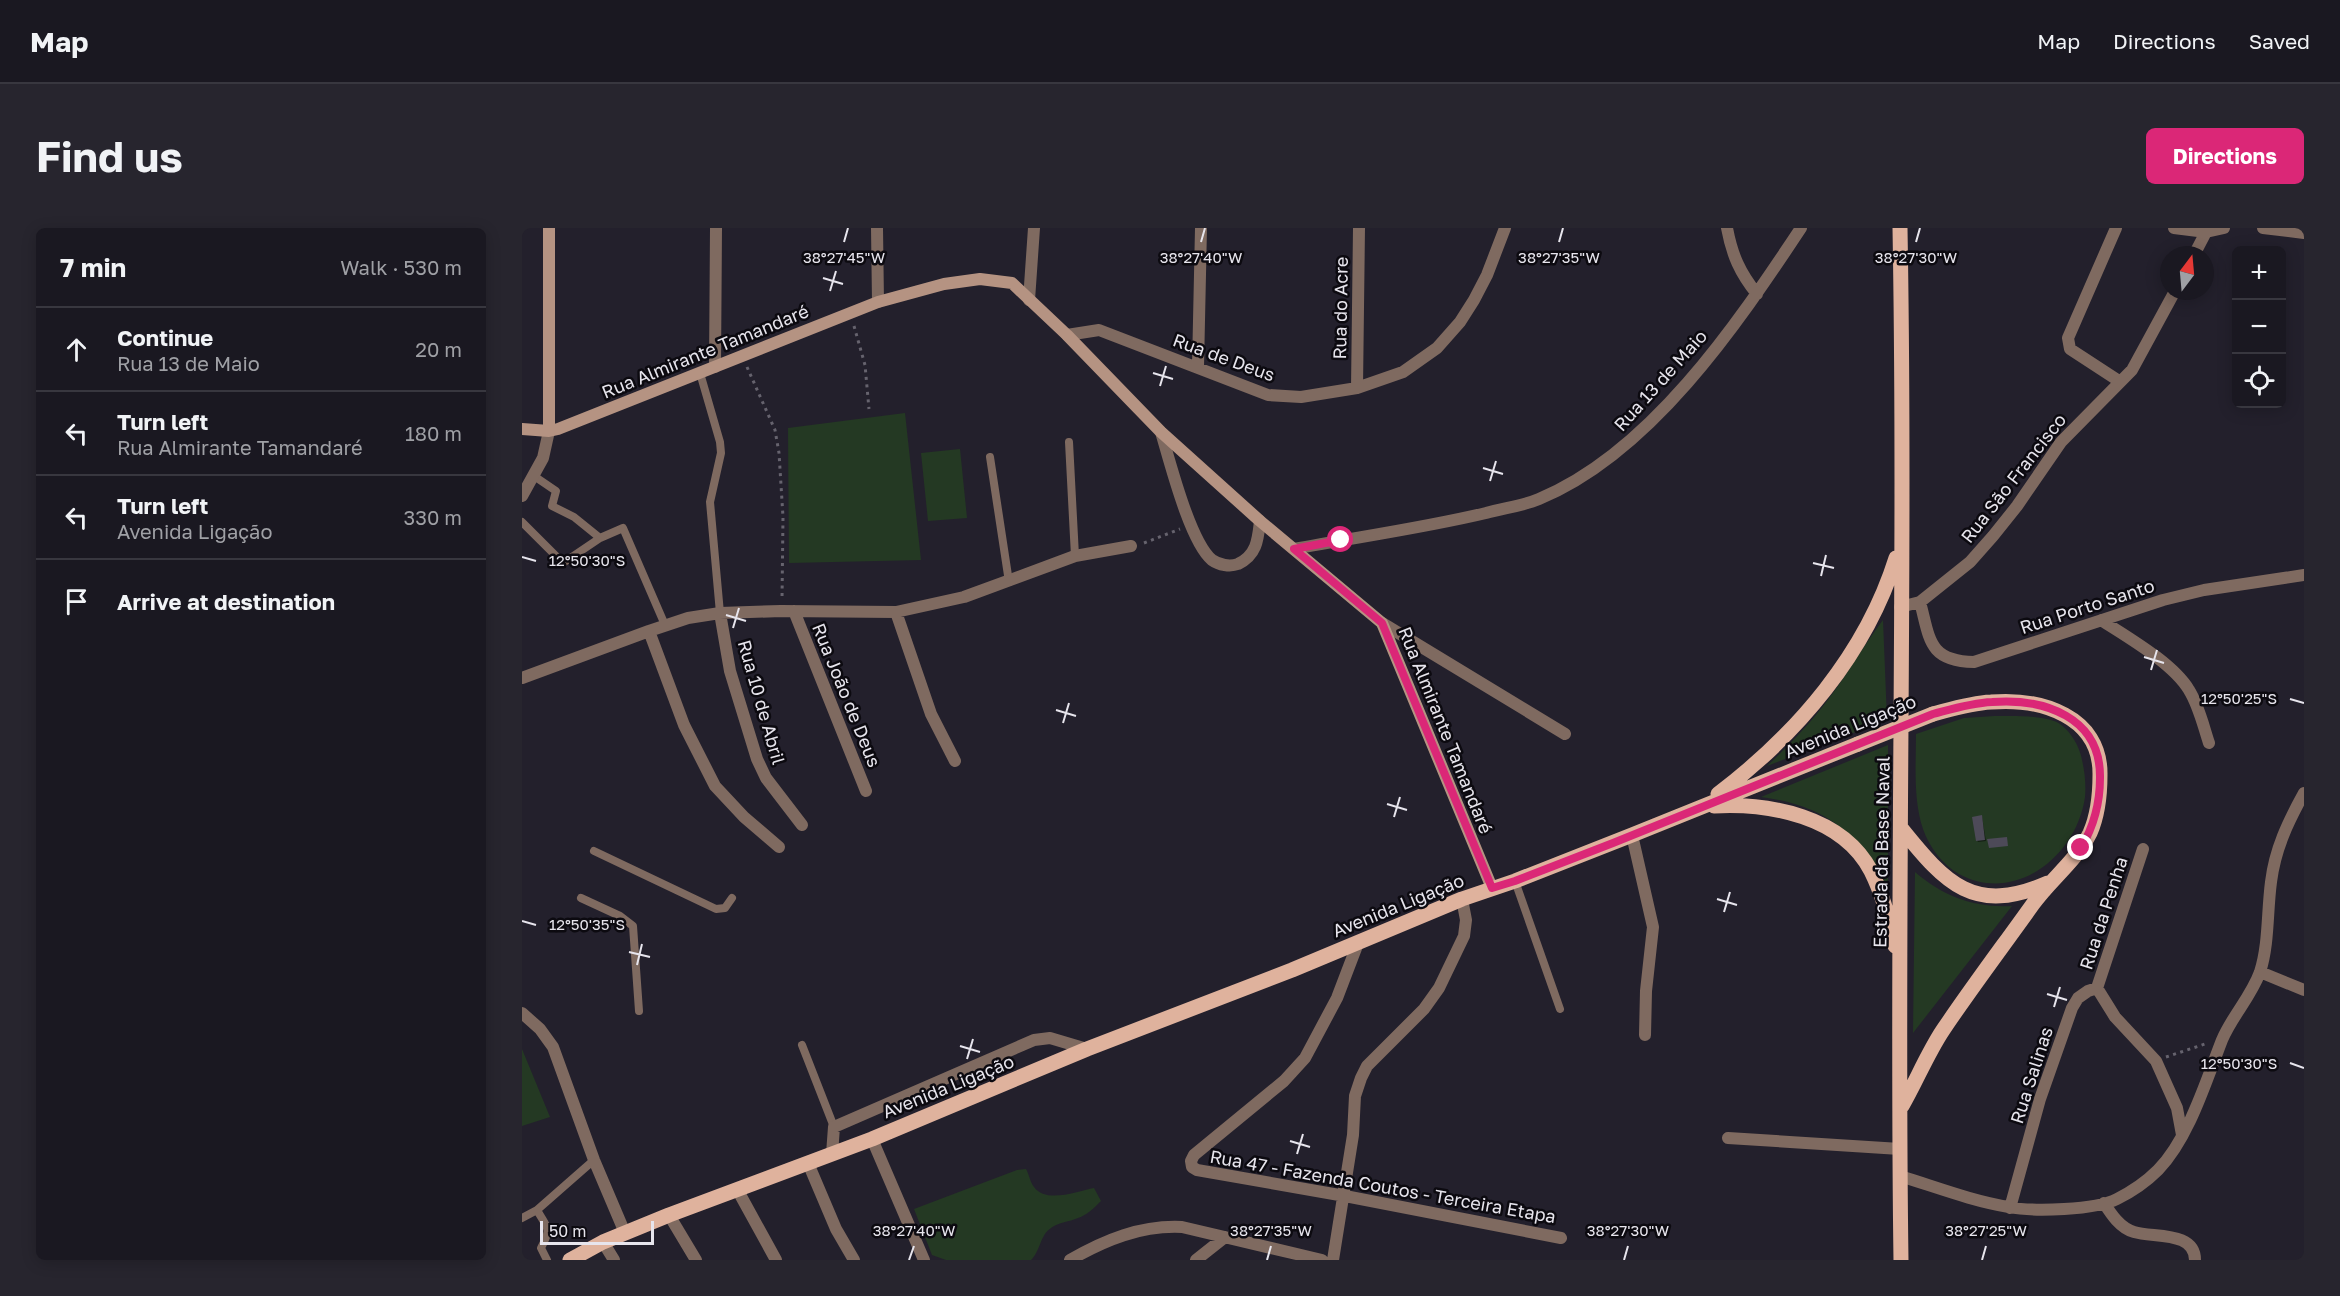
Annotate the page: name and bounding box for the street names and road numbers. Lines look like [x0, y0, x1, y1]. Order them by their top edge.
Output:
street label: Rua do Acre [1328, 256, 1352, 360]
street label: Rua Almirante Tamandaré [598, 299, 812, 403]
street label: Rua 13 de Maio [1609, 325, 1711, 435]
street label: Rua de Deus [1170, 328, 1278, 386]
street label: Rua São Francisco [1956, 409, 2070, 547]
street label: Rua Porto Santo [2017, 574, 2157, 638]
street label: Rua João de Deus [808, 620, 886, 770]
street label: Rua Almirante Tamandaré [1394, 623, 1498, 837]
street label: Rua 10 de Abril [734, 637, 790, 767]
street label: Avenida Ligação [1781, 690, 1919, 762]
street label: Estrada da Base Naval [1868, 756, 1894, 948]
street label: Rua da Penha [2074, 854, 2132, 972]
street label: Avenida Ligação [1329, 869, 1467, 941]
street label: Rua Salinas [2005, 1024, 2057, 1126]
street label: Avenida Ligação [879, 1050, 1017, 1122]
street label: Rua 47 - Fazenda Coutos - Terceira Etapa [1208, 1145, 1558, 1227]

